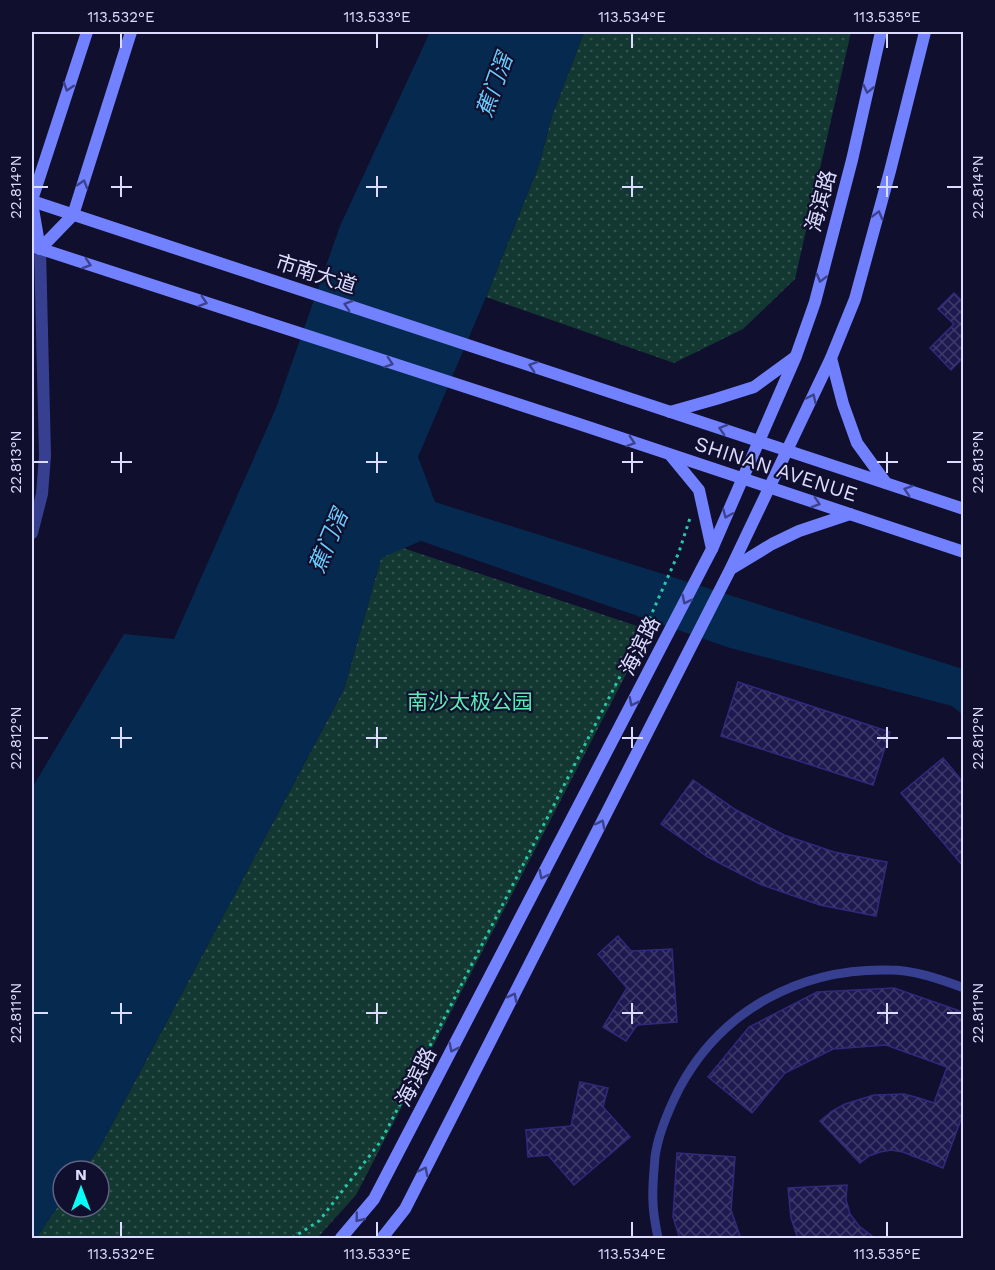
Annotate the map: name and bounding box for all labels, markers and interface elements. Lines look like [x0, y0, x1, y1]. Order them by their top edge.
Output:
text: 113.532°E [87, 8, 155, 26]
text: 113.533°E [343, 8, 411, 26]
text: 113.534°E [598, 8, 666, 26]
text: 113.535°E [853, 8, 921, 26]
water label: 蕉门滘 [471, 47, 519, 120]
one-way arrow [63, 81, 76, 92]
one-way arrow [862, 83, 875, 93]
text: 22.814°N [7, 155, 25, 219]
text: 22.814°N [969, 155, 987, 219]
street label: 海滨路 [800, 167, 841, 235]
one-way arrow [76, 179, 88, 190]
one-way arrow [871, 210, 883, 221]
street label: 市南大道 [272, 249, 360, 298]
one-way arrow [81, 257, 92, 269]
one-way arrow [816, 272, 828, 283]
one-way arrow [197, 295, 208, 307]
one-way arrow [343, 299, 354, 312]
one-way arrow [383, 355, 394, 368]
one-way arrow [528, 361, 539, 374]
one-way arrow [805, 393, 817, 404]
one-way arrow [718, 424, 729, 436]
text: 22.813°N [7, 430, 25, 494]
street label: SHINAN AVENUE [692, 430, 861, 507]
text: 22.813°N [969, 430, 987, 494]
one-way arrow [625, 434, 636, 447]
one-way arrow [903, 485, 914, 498]
one-way arrow [810, 496, 821, 508]
water label: 蕉门滘 [304, 503, 354, 576]
one-way arrow [722, 507, 734, 518]
one-way arrow [681, 593, 693, 604]
street label: 海滨路 [614, 612, 665, 680]
park label: 南沙太极公园 [407, 689, 533, 714]
one-way arrow [628, 695, 640, 706]
text: 22.812°N [7, 706, 25, 770]
text: 22.812°N [969, 706, 987, 770]
one-way arrow [594, 819, 605, 830]
one-way arrow [539, 868, 550, 879]
text: 22.811°N [7, 983, 25, 1043]
text: 22.811°N [969, 983, 987, 1043]
one-way arrow [505, 993, 517, 1004]
one-way arrow [449, 1041, 460, 1052]
street label: 海滨路 [390, 1043, 441, 1111]
north arrow [51, 1159, 111, 1219]
text: N [75, 1165, 87, 1184]
one-way arrow [417, 1167, 428, 1178]
one-way arrow [355, 1211, 366, 1222]
text: 113.532°E [87, 1245, 155, 1263]
text: 113.533°E [343, 1245, 411, 1263]
text: 113.534°E [598, 1245, 666, 1263]
text: 113.535°E [853, 1245, 921, 1263]

